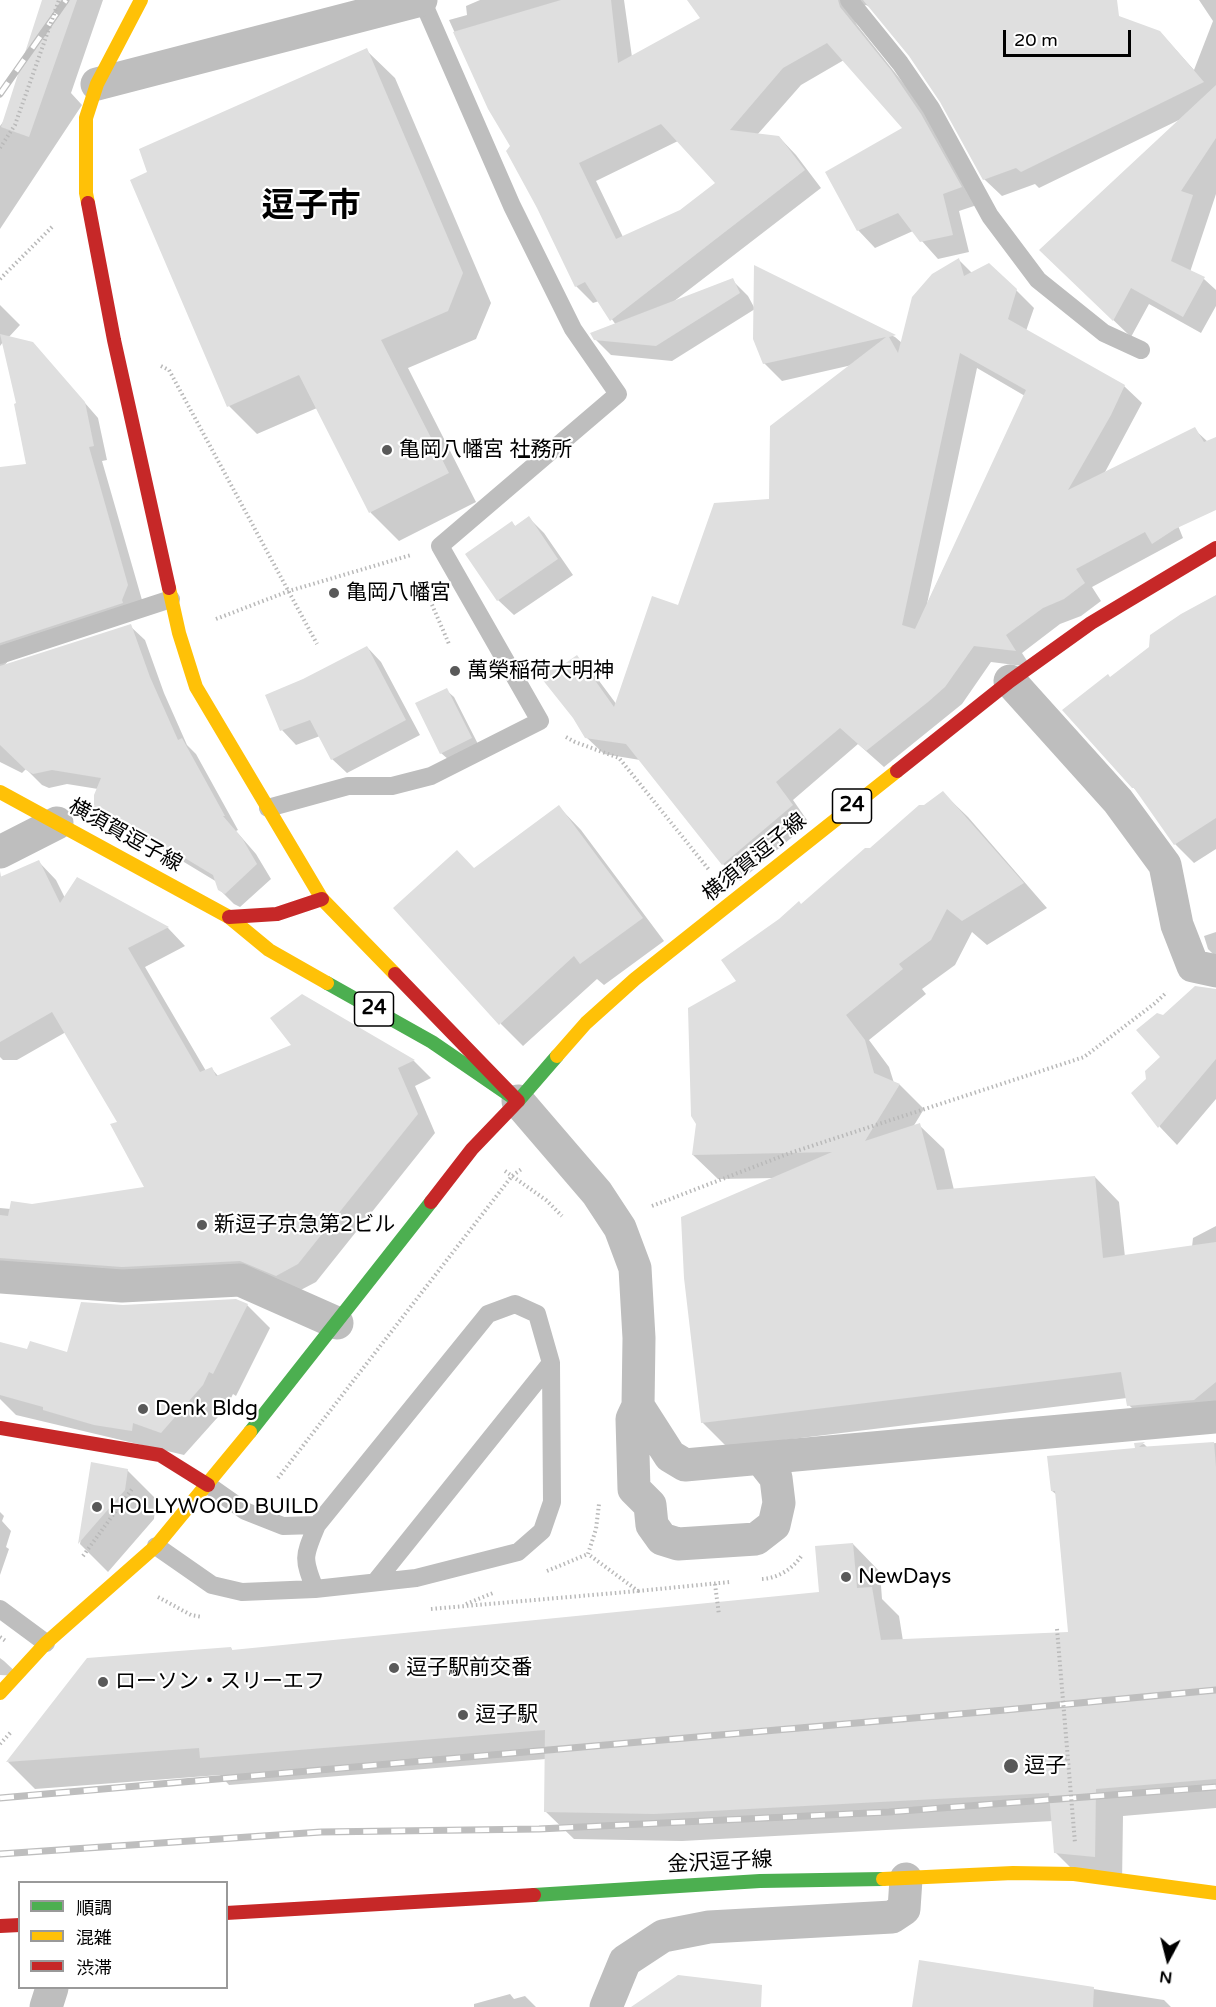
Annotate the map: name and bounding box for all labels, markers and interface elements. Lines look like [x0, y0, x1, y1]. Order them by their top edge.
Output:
scale bar [1006, 18, 1134, 56]
text: 20 m [1014, 29, 1058, 51]
district label: 逗子市 [262, 187, 360, 227]
place label: 亀岡八幡宮 社務所 [399, 437, 572, 463]
marker: 亀岡八幡宮 社務所 [380, 443, 394, 457]
place label: 亀岡八幡宮 [346, 580, 451, 606]
marker: 亀岡八幡宮 [327, 586, 341, 600]
place label: 萬榮稲荷大明神 [467, 658, 614, 684]
marker: 萬榮稲荷大明神 [448, 664, 462, 678]
road number: 24 [832, 789, 872, 823]
street label: 横須賀逗子線 [64, 794, 186, 878]
street label: 横須賀逗子線 [698, 809, 812, 907]
road number: 24 [354, 992, 394, 1026]
place label: 新逗子京急第2ビル [214, 1212, 395, 1238]
marker: 新逗子京急第2ビル [195, 1218, 209, 1232]
place label: Denk Bldg [155, 1396, 258, 1422]
marker: Denk Bldg [136, 1402, 150, 1416]
place label: HOLLYWOOD BUILD [109, 1494, 319, 1520]
marker: HOLLYWOOD BUILD [90, 1500, 104, 1514]
place label: NewDays [858, 1564, 951, 1590]
marker: NewDays [839, 1570, 853, 1584]
place label: 逗子駅前交番 [406, 1655, 532, 1681]
marker: 逗子駅前交番 [387, 1661, 401, 1675]
place label: ローソン・スリーエフ [115, 1669, 325, 1695]
marker: ローソン・スリーエフ [96, 1675, 110, 1689]
place label: 逗子駅 [475, 1702, 538, 1728]
marker: 逗子駅 [456, 1708, 470, 1722]
place label: 逗子 [1024, 1753, 1066, 1779]
marker: 逗子 [1002, 1757, 1020, 1775]
street label: 金沢逗子線 [667, 1848, 773, 1878]
legend [18, 1881, 228, 1989]
text: 順調 [76, 1897, 112, 1919]
text: 混雑 [76, 1927, 112, 1949]
north arrow [1138, 1929, 1198, 1989]
text: 渋滞 [76, 1957, 112, 1979]
text: N [1158, 1966, 1173, 1988]

